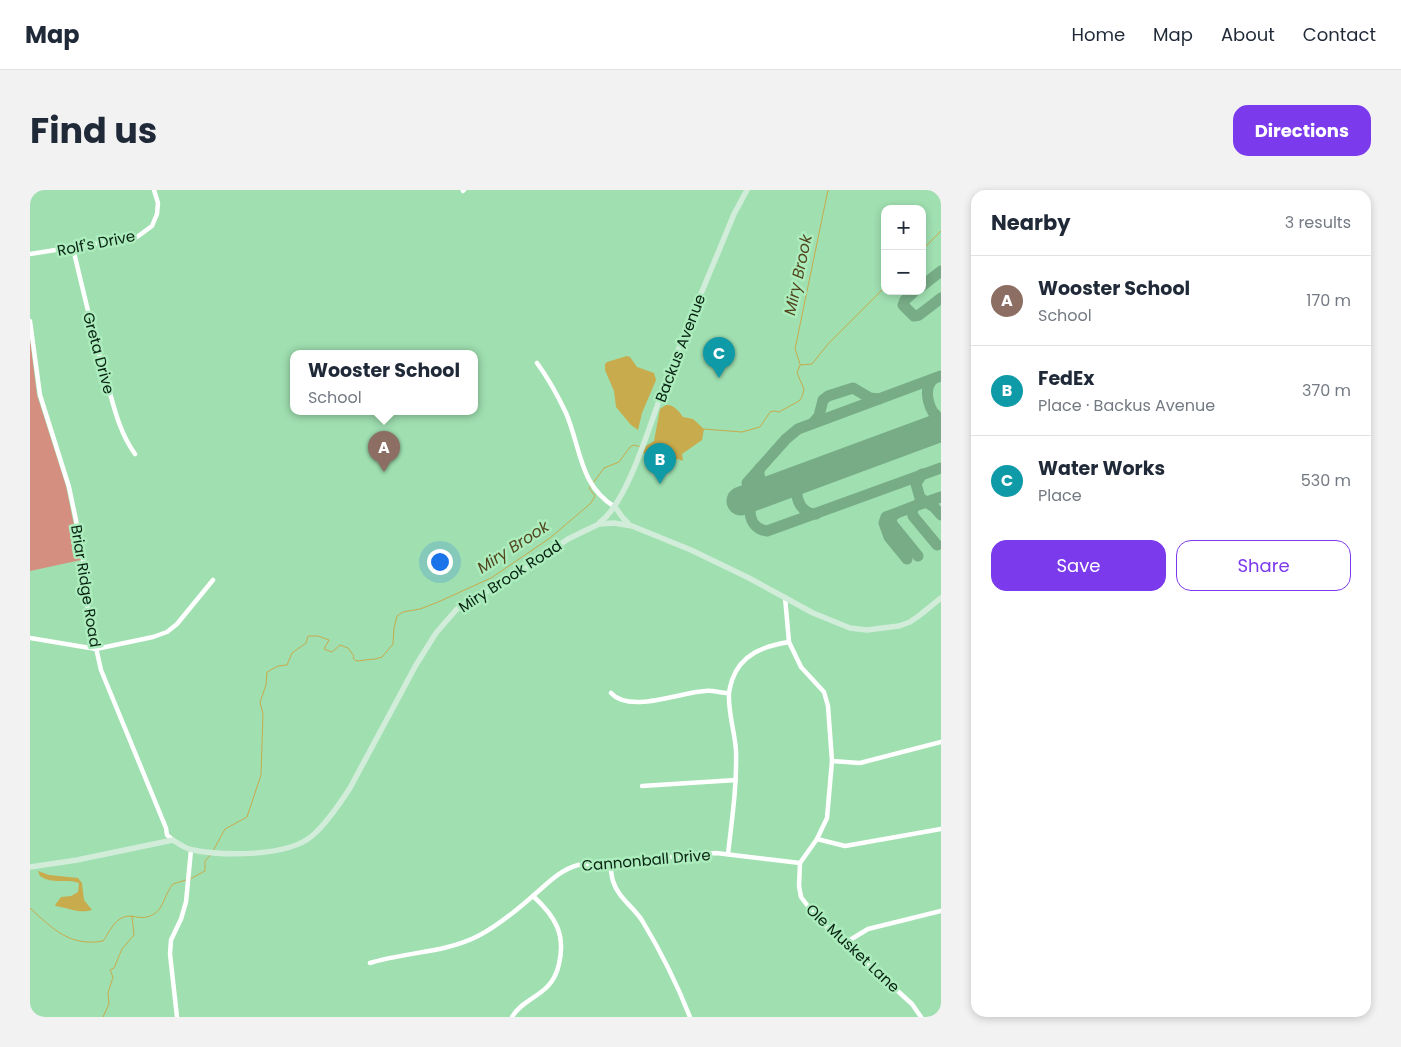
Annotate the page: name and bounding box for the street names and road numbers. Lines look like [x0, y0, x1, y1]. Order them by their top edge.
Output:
street label: Rolf's Drive [55, 225, 137, 261]
street label: Backus Avenue [650, 291, 710, 405]
street label: Greta Drive [78, 310, 120, 396]
street label: Briar Ridge Road [66, 523, 106, 649]
street label: Miry Brook Road [454, 535, 566, 617]
street label: Cannonball Drive [581, 844, 711, 876]
street label: Ole Musket Lane [802, 899, 904, 997]

